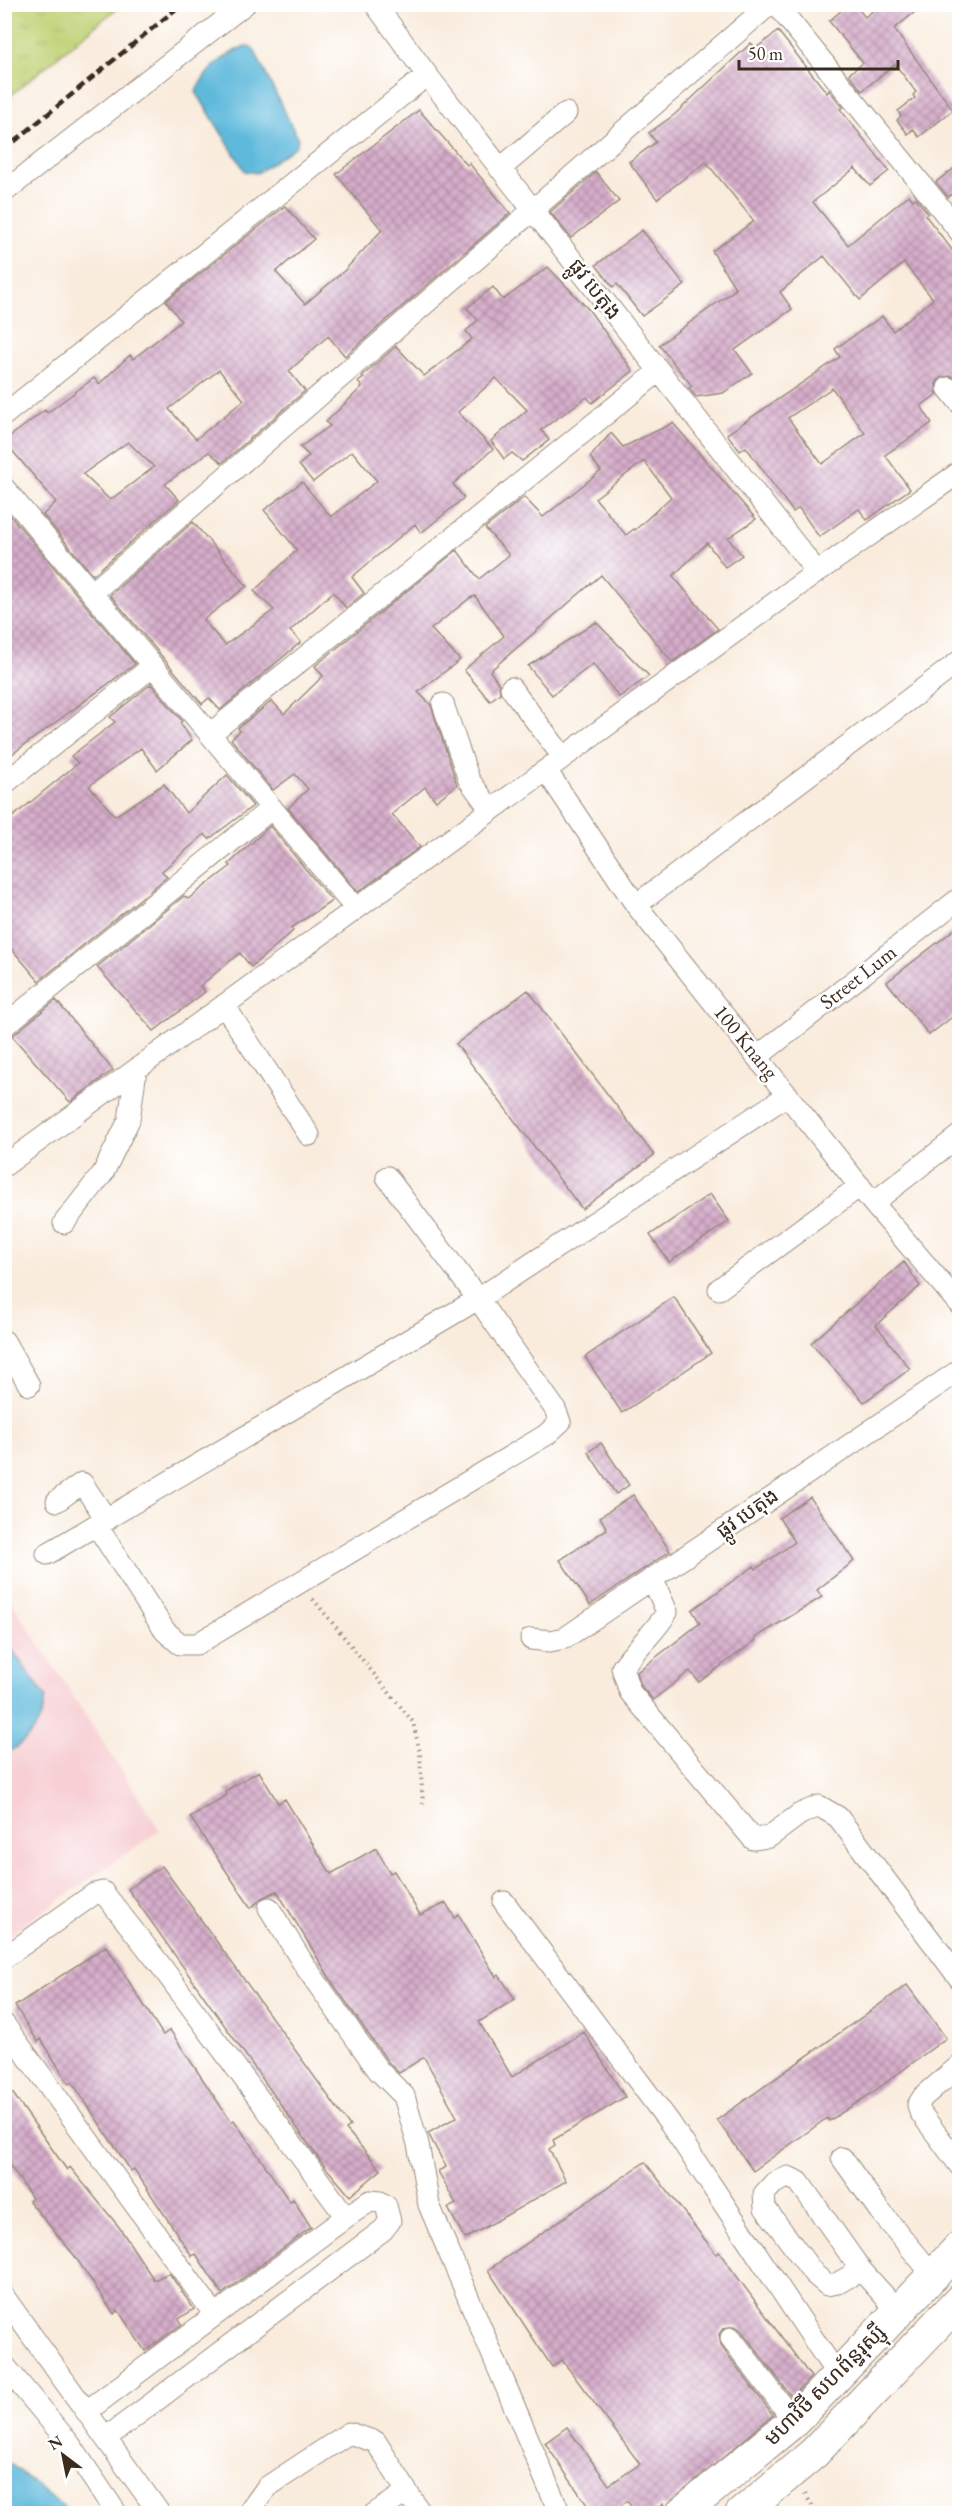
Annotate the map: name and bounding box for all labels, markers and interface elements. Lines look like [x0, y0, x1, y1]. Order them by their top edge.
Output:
scale bar [739, 33, 898, 71]
text: 50 m [748, 42, 783, 65]
street label: ផ្លូវ បេតុង [558, 253, 628, 329]
street label: Street Lum [814, 938, 901, 1015]
street label: 100 Knang [708, 999, 785, 1085]
street label: ផ្លូវ បេតុង [710, 1481, 787, 1549]
street label: មហាវិថី សហព័ន្ធរុស្ស៊ី [758, 2318, 895, 2455]
north arrow [33, 2425, 93, 2485]
text: N [44, 2430, 66, 2455]

